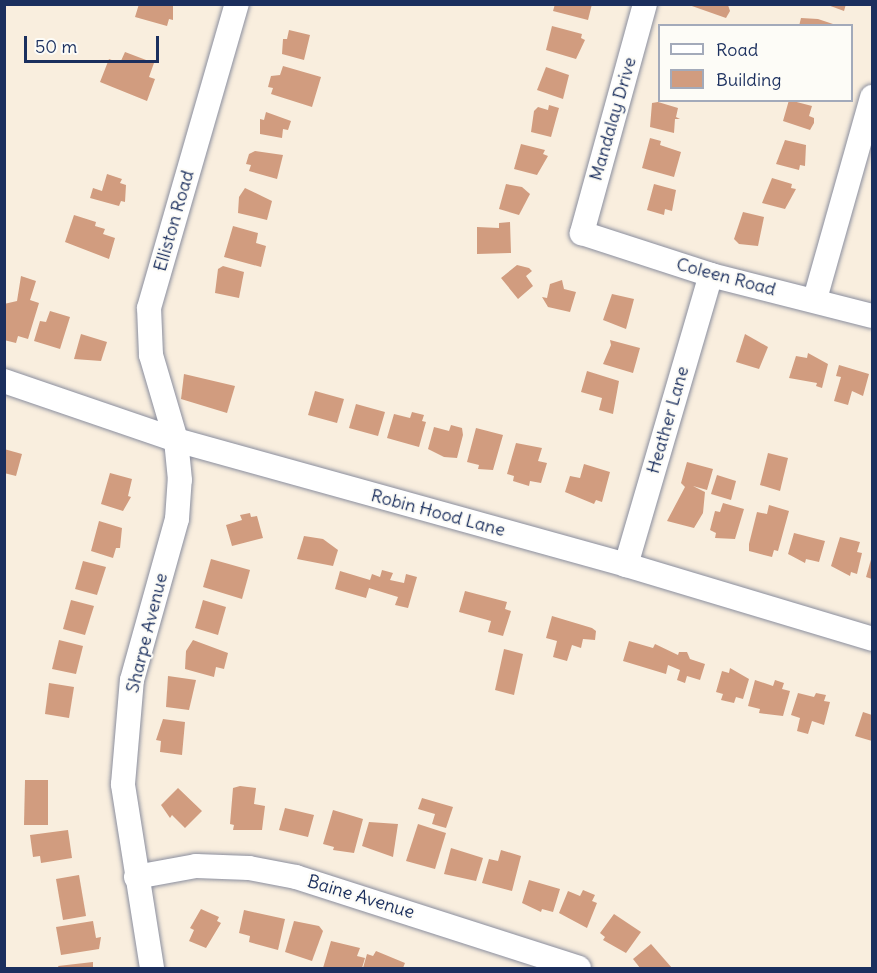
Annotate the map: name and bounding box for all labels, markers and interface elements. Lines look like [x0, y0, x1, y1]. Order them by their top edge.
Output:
scale bar [27, 24, 162, 62]
legend [658, 24, 853, 102]
text: 50 m [35, 35, 77, 58]
text: Road [716, 38, 758, 61]
street label: Mandalay Drive [585, 55, 641, 183]
text: Building [716, 68, 781, 91]
street label: Elliston Road [149, 168, 199, 274]
street label: Coleen Road [674, 253, 778, 301]
street label: Heather Lane [642, 364, 694, 476]
street label: Robin Hood Lane [368, 485, 508, 541]
street label: Sharpe Avenue [122, 571, 172, 695]
street label: Baine Avenue [305, 870, 417, 924]

